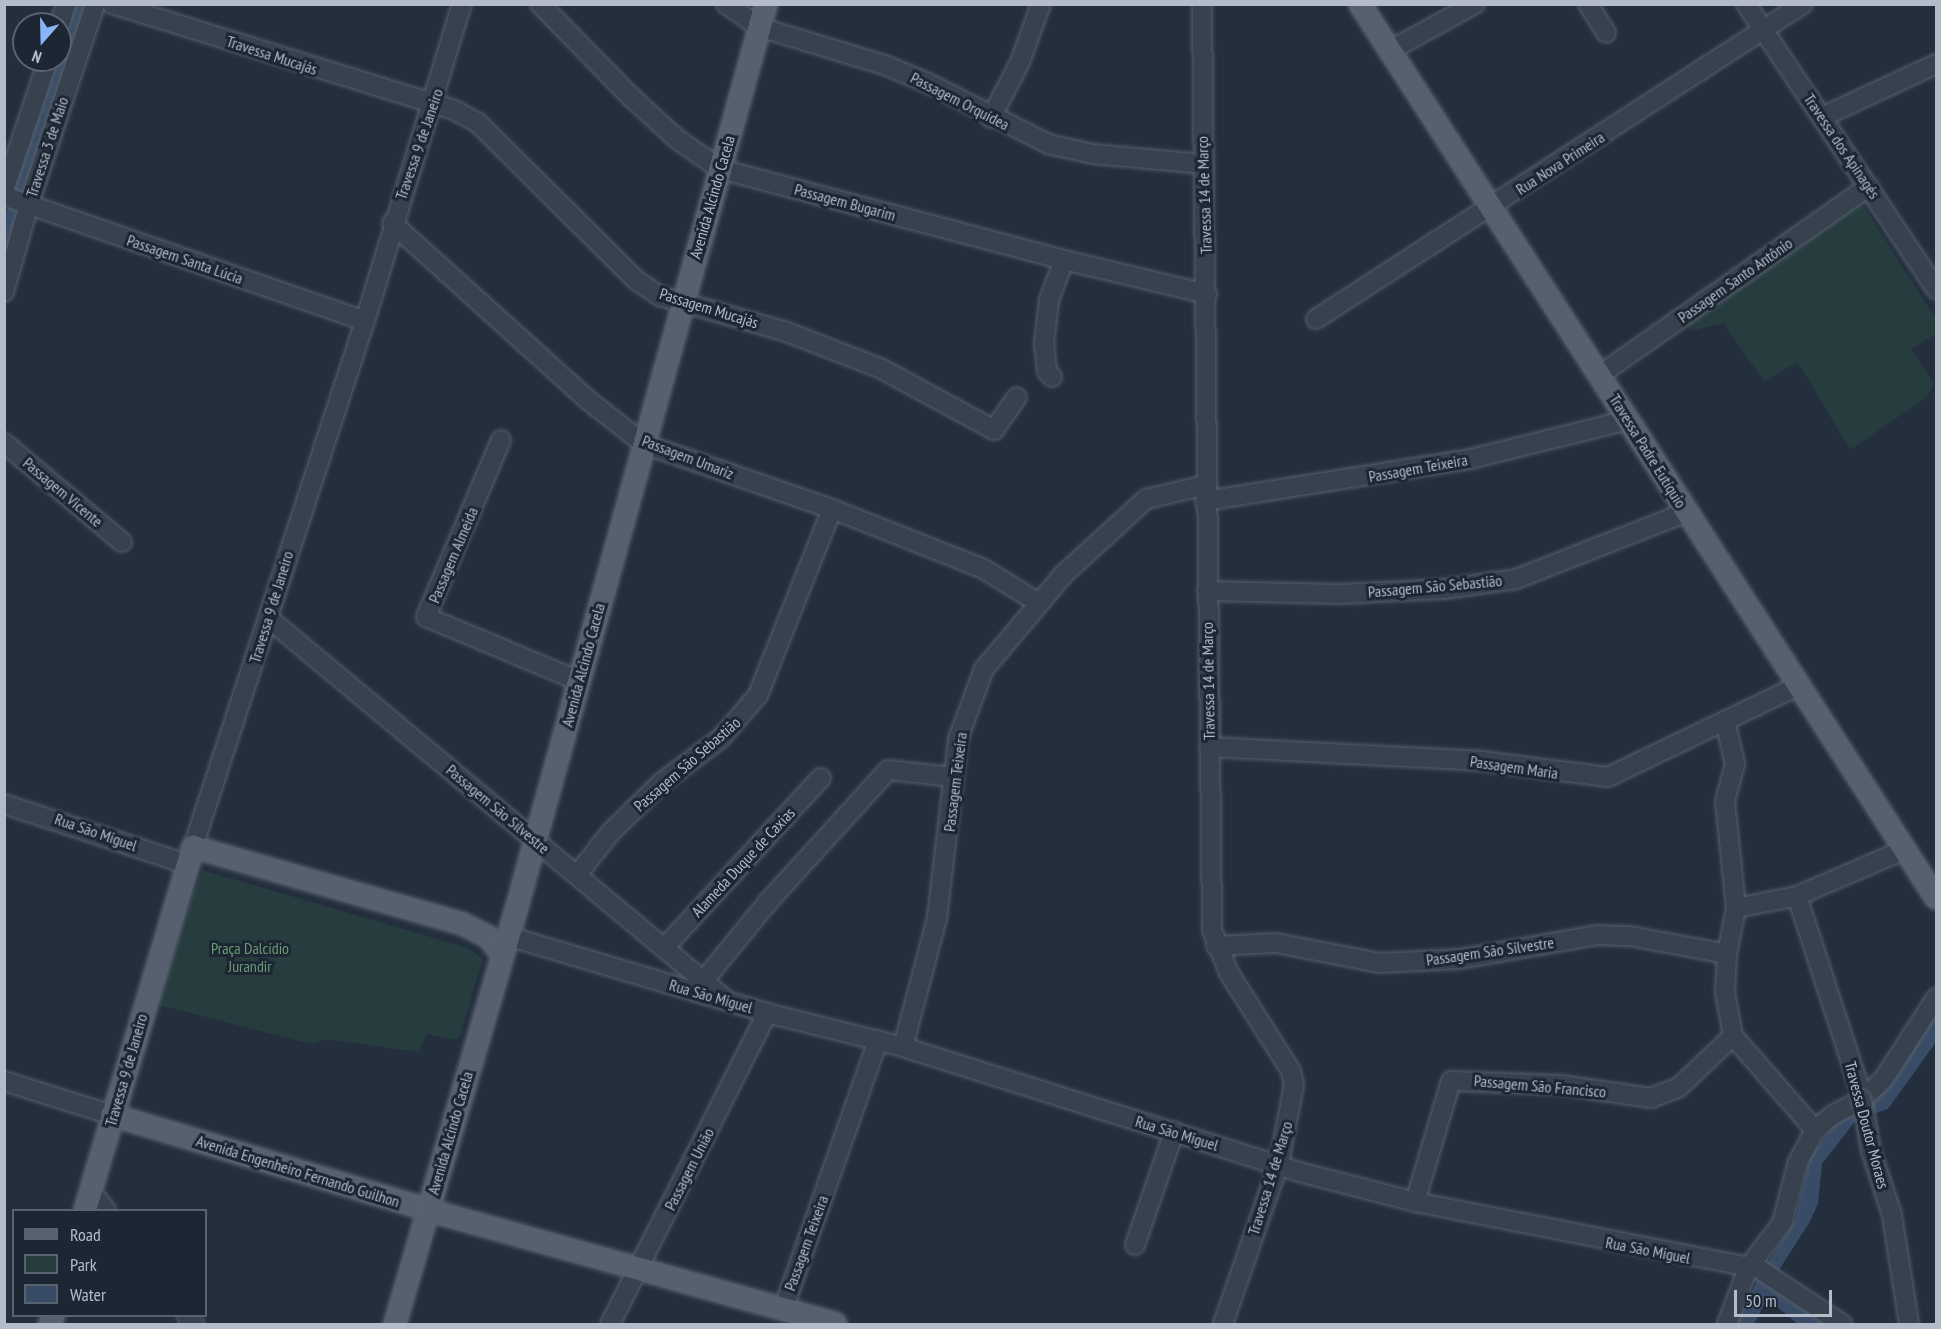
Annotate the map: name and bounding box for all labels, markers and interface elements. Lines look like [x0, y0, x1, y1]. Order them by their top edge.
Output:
north arrow [12, 12, 72, 72]
street label: Travessa Mucajás [224, 31, 320, 79]
text: N [29, 46, 44, 68]
street label: Passagem Orquídea [907, 68, 1013, 134]
street label: Travessa 9 de Janeiro [391, 86, 447, 202]
street label: Travessa dos Apinagés [1800, 90, 1884, 202]
street label: Travessa 3 de Maio [22, 94, 72, 200]
street label: Rua Nova Primeira [1512, 127, 1608, 199]
street label: Avenida Alcindo Cacela [685, 133, 739, 261]
street label: Travessa 14 de Março [1192, 136, 1216, 254]
street label: Passagem Bugarim [792, 179, 898, 225]
street label: Passagem Santa Lúcia [125, 230, 245, 288]
street label: Passagem Santo Antônio [1674, 233, 1796, 327]
street label: Passagem Mucajás [657, 284, 761, 332]
street label: Travessa Padre Eutíquio [1605, 391, 1691, 511]
street label: Passagem Umariz [640, 431, 736, 483]
street label: Passagem Teixeira [1367, 450, 1469, 486]
street label: Passagem Vicente [19, 453, 107, 531]
street label: Passagem Almeida [424, 504, 482, 606]
street label: Travessa 9 de Janeiro [245, 549, 297, 665]
street label: Passagem São Sebastião [1367, 571, 1503, 601]
street label: Avenida Alcindo Cacela [557, 601, 609, 729]
street label: Travessa 14 de Março [1197, 622, 1219, 740]
street label: Passagem São Sebastião [630, 713, 744, 815]
street label: Passagem Teixeira [939, 731, 971, 833]
street label: Passagem Maria [1469, 751, 1559, 783]
street label: Passagem São Silvestre [442, 760, 554, 858]
street label: Alameda Duque de Caxias [687, 803, 799, 921]
street label: Rua São Miguel [52, 809, 140, 855]
street label: Passagem São Silvestre [1425, 933, 1555, 969]
park label: Praça Dalcídio Jurandir [211, 938, 289, 976]
street label: Rua São Miguel [667, 975, 755, 1017]
street label: Travessa 9 de Janeiro [101, 1012, 151, 1128]
street label: Travessa Doutor Moraes [1841, 1059, 1893, 1191]
street label: Avenida Alcindo Cacela [423, 1069, 477, 1197]
street label: Passagem São Francisco [1473, 1071, 1607, 1101]
street label: Rua São Miguel [1133, 1111, 1221, 1155]
street label: Travessa 14 de Março [1244, 1119, 1296, 1237]
street label: Passagem União [660, 1125, 718, 1213]
street label: Avenida Engenheiro Fernando Guilhon [194, 1131, 402, 1211]
street label: Passagem Teixeira [780, 1193, 832, 1293]
legend [12, 1209, 207, 1317]
text: Road [70, 1223, 101, 1246]
street label: Rua São Miguel [1604, 1232, 1692, 1268]
text: Park [70, 1253, 97, 1276]
scale bar [1737, 1278, 1834, 1316]
text: Water [70, 1283, 106, 1306]
text: 50 m [1745, 1289, 1777, 1312]

